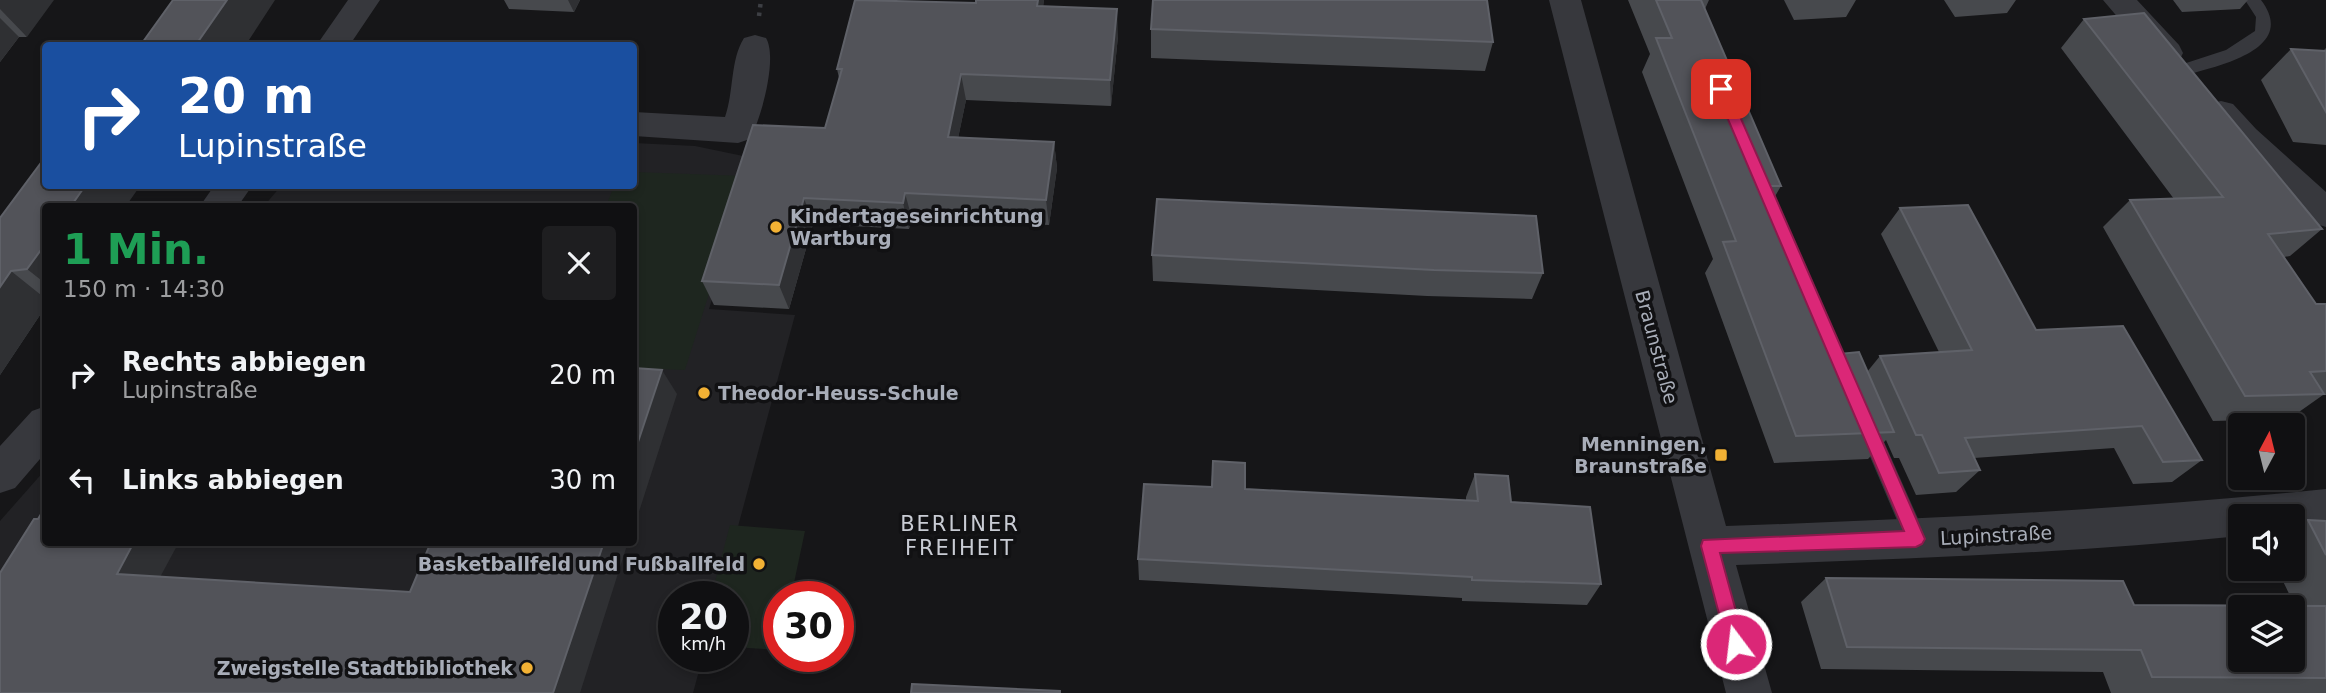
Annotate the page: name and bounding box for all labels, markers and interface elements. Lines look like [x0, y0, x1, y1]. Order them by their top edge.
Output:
pin [1691, 59, 1751, 119]
text: 20 m [178, 68, 314, 125]
icon: right [63, 70, 154, 161]
icon: arrive [1702, 70, 1740, 108]
text: Lupinstraße [178, 127, 367, 165]
place label: Kindertageseinrichtung Wartburg [790, 205, 1044, 249]
marker: Kindertageseinrichtung Wartburg [768, 219, 784, 235]
text: 1 Min. [63, 225, 209, 274]
button: close [542, 226, 616, 300]
text: 150 m · 14:30 [63, 276, 225, 302]
street label: Braunstraße [1631, 288, 1683, 406]
text: Rechts abbiegen [122, 347, 367, 377]
icon: right [63, 356, 101, 394]
text: 20 m [549, 360, 616, 390]
text: Lupinstraße [122, 377, 258, 403]
place label: Theodor-Heuss-Schule [718, 382, 959, 404]
marker: Theodor-Heuss-Schule [696, 385, 712, 401]
north arrow [2228, 413, 2305, 490]
map controls [2228, 413, 2305, 672]
place label: Menningen, Braunstraße [1574, 433, 1707, 477]
marker: Menningen, Braunstraße [1713, 447, 1729, 463]
icon: left [63, 461, 101, 499]
text: Links abbiegen [122, 465, 344, 495]
text: 30 m [549, 465, 616, 495]
button: sound [2228, 504, 2305, 581]
district label: BERLINER FREIHEIT [900, 512, 1020, 560]
street label: Lupinstraße [1939, 521, 2053, 549]
place label: Basketballfeld und Fußballfeld [418, 553, 745, 575]
marker: Basketballfeld und Fußballfeld [751, 556, 767, 572]
speed limit sign: 30 [763, 581, 854, 672]
button: layers [2228, 595, 2305, 672]
text: 20 [679, 597, 728, 637]
position arrow [1699, 607, 1773, 681]
text: km/h [681, 633, 726, 654]
place label: Zweigstelle Stadtbibliothek [217, 657, 513, 679]
marker: Zweigstelle Stadtbibliothek [519, 660, 535, 676]

